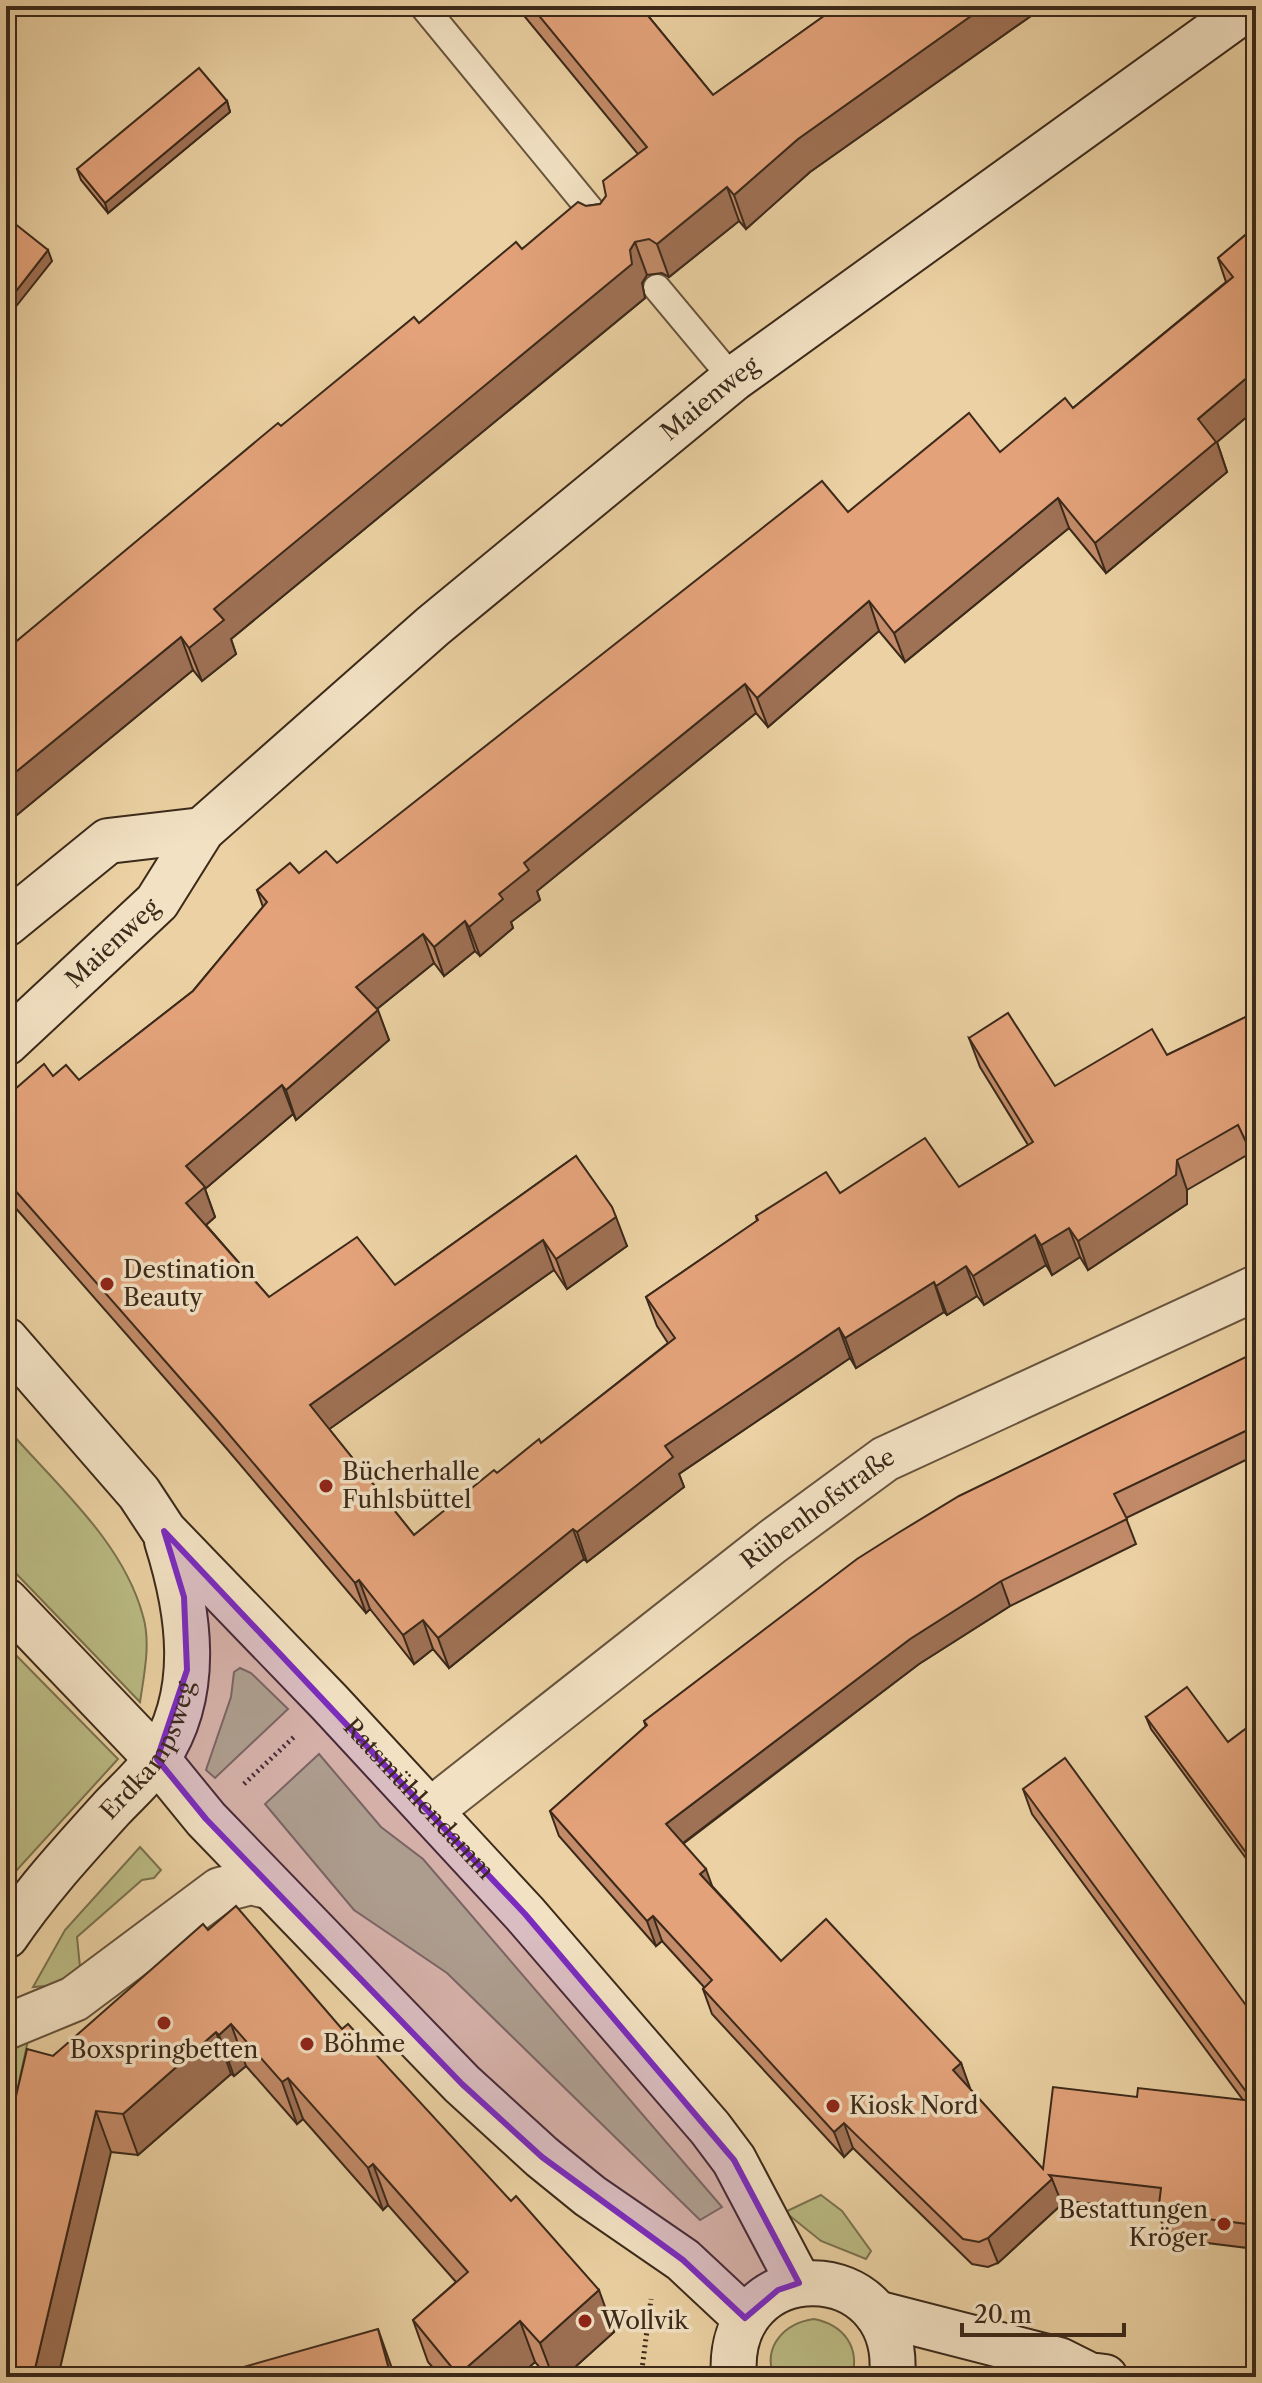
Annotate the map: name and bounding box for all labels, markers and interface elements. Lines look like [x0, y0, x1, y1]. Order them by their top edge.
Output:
street label: Maienweg [655, 350, 764, 446]
street label: Maienweg [60, 892, 165, 994]
place label: Destination Beauty [123, 1255, 255, 1312]
marker: Destination Beauty [98, 1275, 116, 1293]
street label: Rübenhofstraße [735, 1442, 899, 1575]
place label: Bücherhalle Fuhlsbüttel [342, 1457, 480, 1514]
marker: Bücherhalle Fuhlsbüttel [317, 1477, 335, 1495]
street label: Erdkampsweg [94, 1679, 199, 1825]
street label: Ratsmühlendamm [338, 1712, 501, 1885]
marker: Boxspringbetten [155, 2014, 173, 2032]
place label: Böhme [323, 2029, 405, 2058]
place label: Boxspringbetten [70, 2035, 258, 2064]
marker: Böhme [298, 2035, 316, 2053]
place label: Kiosk Nord [849, 2091, 979, 2120]
marker: Kiosk Nord [824, 2097, 842, 2115]
place label: Bestattungen Kröger [1059, 2195, 1208, 2252]
marker: Bestattungen Kröger [1215, 2215, 1233, 2233]
scale bar [962, 2287, 1124, 2337]
text: 20 m [974, 2300, 1032, 2329]
place label: Wollvik [600, 2306, 689, 2335]
marker: Wollvik [576, 2312, 594, 2330]

